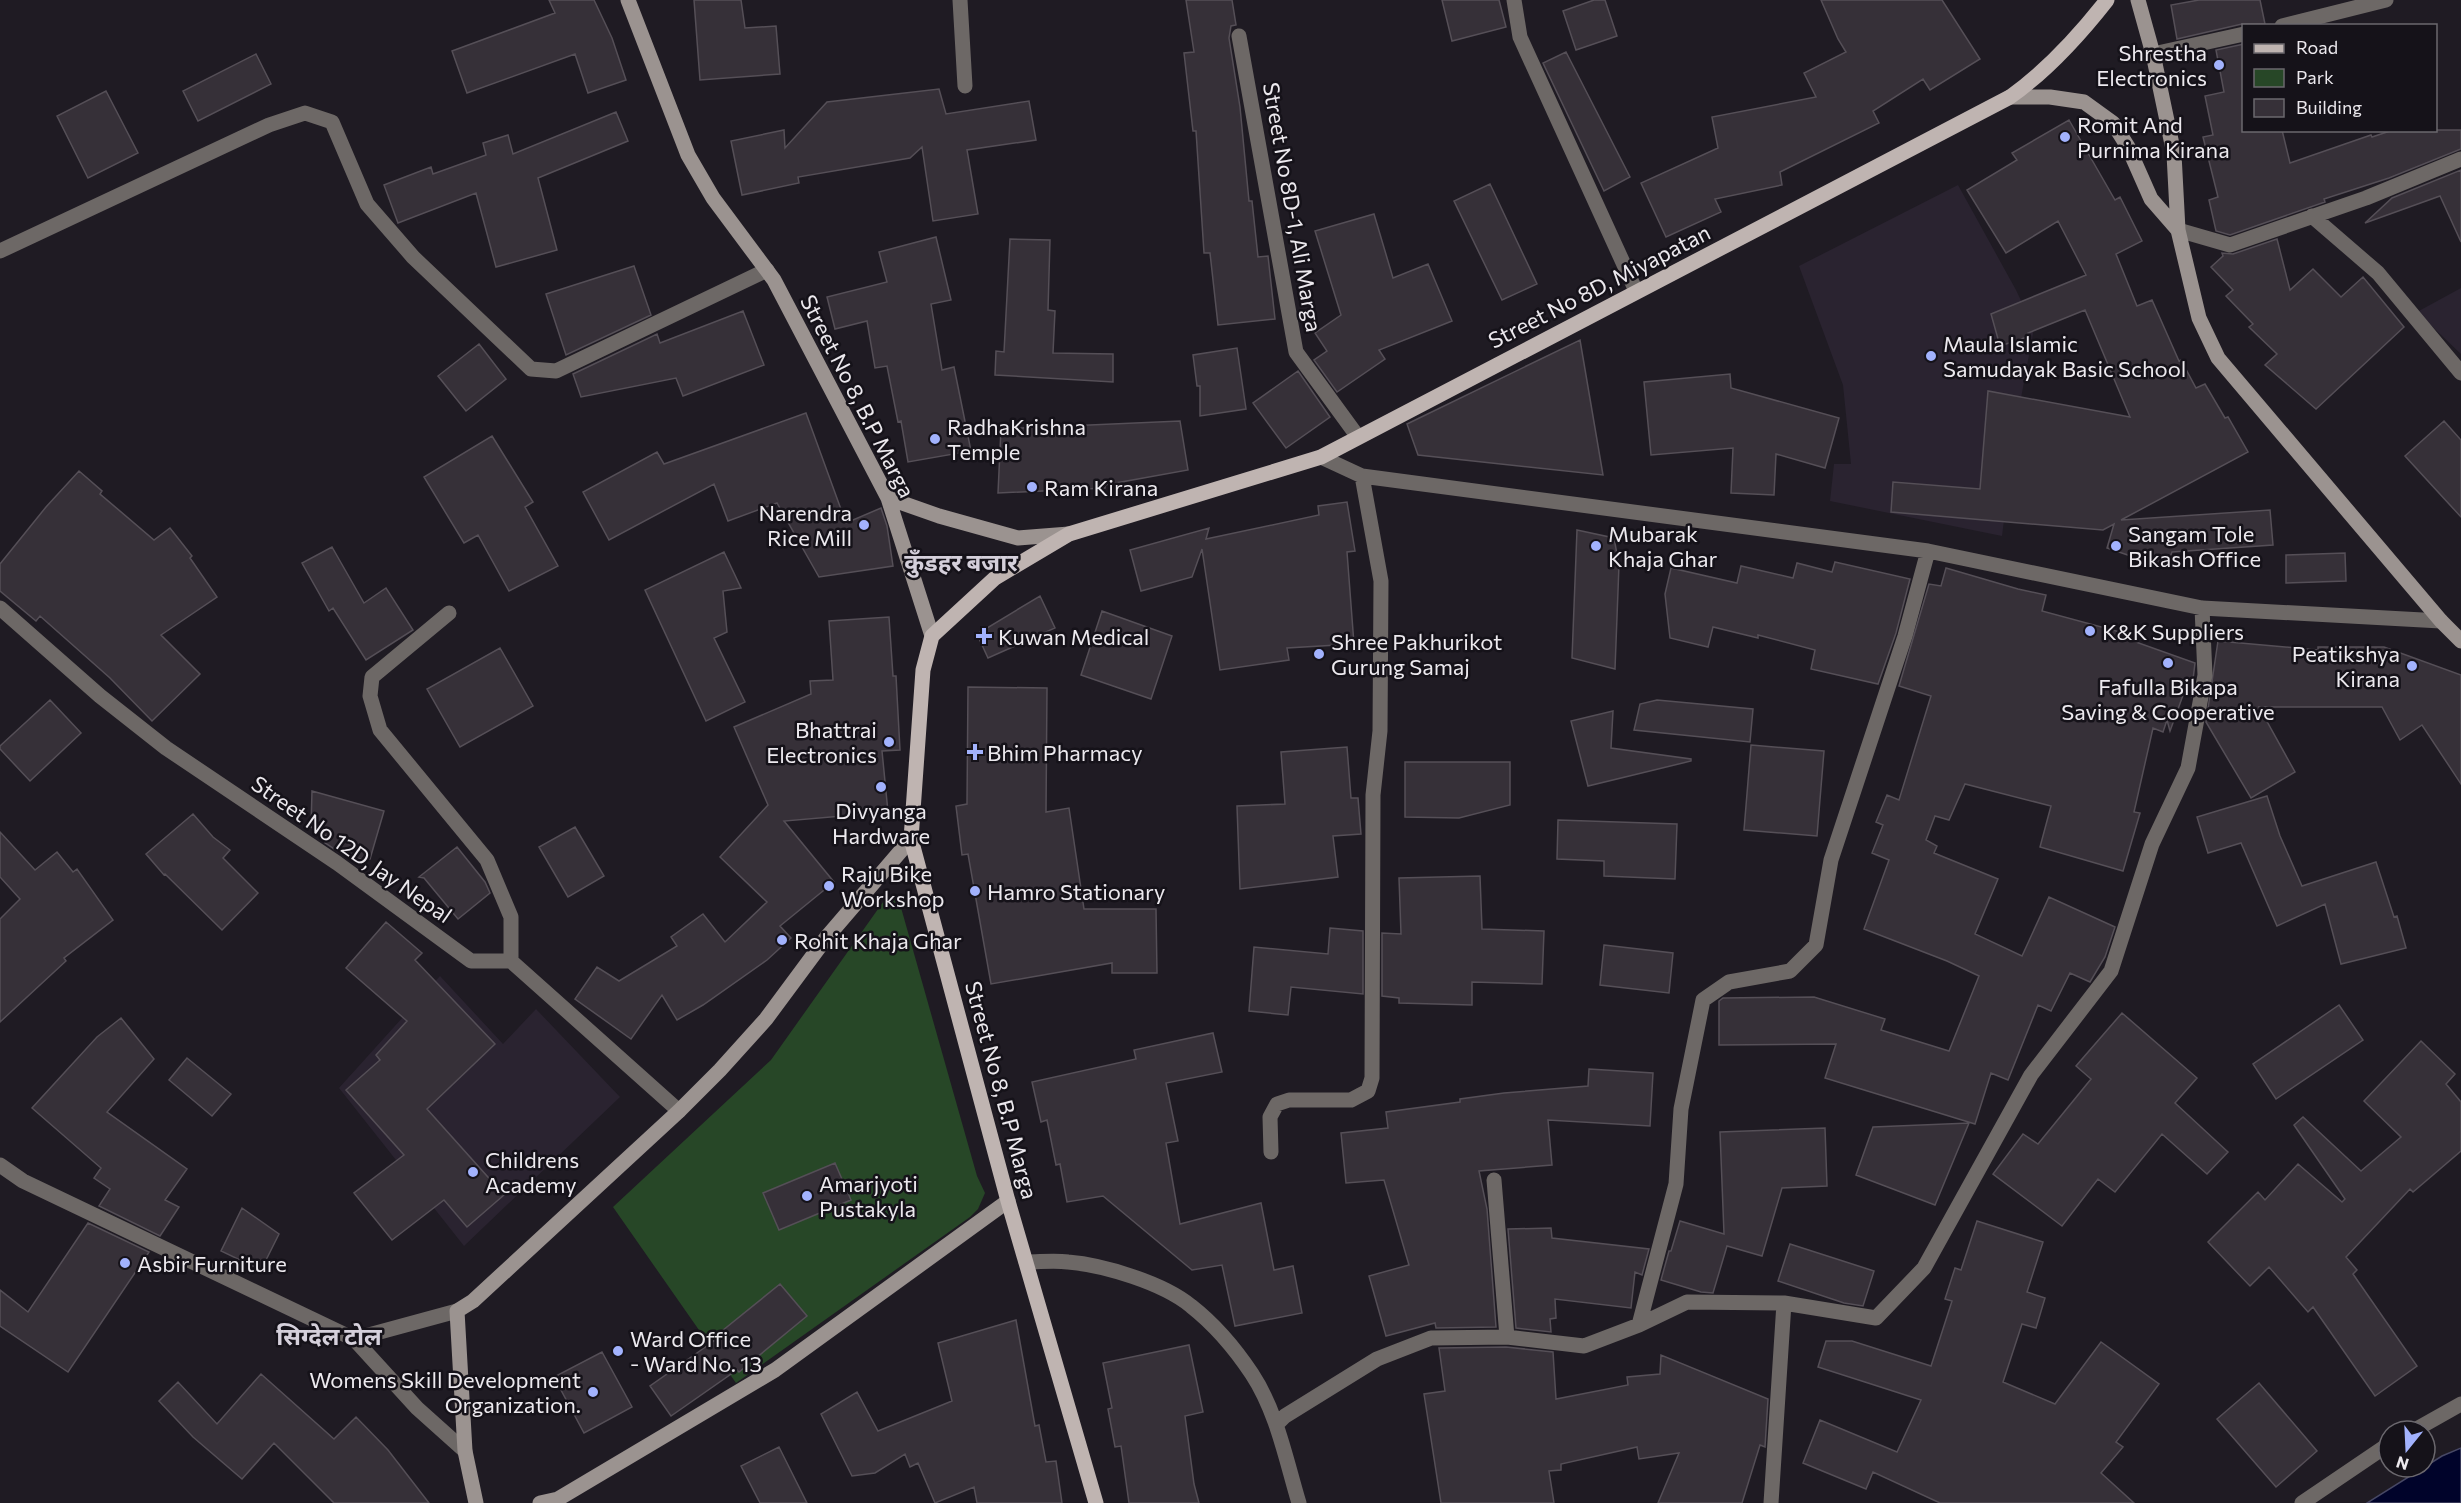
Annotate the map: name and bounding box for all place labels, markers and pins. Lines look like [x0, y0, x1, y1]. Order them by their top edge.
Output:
place label: Shrestha Electronics [2096, 39, 2207, 91]
marker: Shrestha Electronics [2212, 58, 2226, 72]
place label: Romit And Purnima Kirana [2077, 111, 2230, 163]
marker: Romit And Purnima Kirana [2058, 130, 2072, 144]
place label: Maula Islamic Samudayak Basic School [1943, 330, 2186, 382]
marker: Maula Islamic Samudayak Basic School [1924, 349, 1938, 363]
place label: RadhaKrishna Temple [947, 413, 1086, 465]
marker: RadhaKrishna Temple [928, 432, 942, 446]
place label: Ram Kirana [1044, 474, 1158, 501]
marker: Ram Kirana [1025, 480, 1039, 494]
place label: Narendra Rice Mill [759, 499, 852, 551]
marker: Narendra Rice Mill [857, 518, 871, 532]
place label: Mubarak Khaja Ghar [1608, 520, 1717, 572]
place label: Sangam Tole Bikash Office [2128, 520, 2261, 572]
marker: Mubarak Khaja Ghar [1589, 539, 1603, 553]
marker: Sangam Tole Bikash Office [2109, 539, 2123, 553]
place label: K&K Suppliers [2102, 618, 2244, 645]
place label: Kuwan Medical [998, 623, 1149, 650]
marker: K&K Suppliers [2083, 624, 2097, 638]
marker: Kuwan Medical [975, 627, 993, 645]
place label: Shree Pakhurikot Gurung Samaj [1331, 628, 1502, 680]
place label: Peatikshya Kirana [2292, 640, 2400, 692]
marker: Shree Pakhurikot Gurung Samaj [1312, 647, 1326, 661]
marker: Fafulla Bikapa Saving & Cooperative [2161, 656, 2175, 670]
marker: Peatikshya Kirana [2405, 659, 2419, 673]
place label: Fafulla Bikapa Saving & Cooperative [2061, 673, 2275, 725]
place label: Bhattrai Electronics [766, 716, 877, 768]
marker: Bhattrai Electronics [882, 735, 896, 749]
place label: Bhim Pharmacy [987, 739, 1143, 766]
marker: Bhim Pharmacy [968, 745, 982, 759]
marker: Divyanga Hardware [874, 780, 888, 794]
place label: Divyanga Hardware [832, 797, 930, 849]
place label: Raju Bike Workshop [841, 860, 945, 912]
place label: Hamro Stationary [987, 878, 1165, 905]
marker: Raju Bike Workshop [822, 879, 836, 893]
marker: Hamro Stationary [968, 884, 982, 898]
place label: Rohit Khaja Ghar [794, 927, 962, 954]
marker: Rohit Khaja Ghar [775, 933, 789, 947]
place label: Childrens Academy [485, 1146, 579, 1198]
marker: Childrens Academy [466, 1165, 480, 1179]
place label: Amarjyoti Pustakyla [819, 1170, 918, 1222]
marker: Amarjyoti Pustakyla [800, 1189, 814, 1203]
place label: Asbir Furniture [137, 1250, 287, 1277]
marker: Asbir Furniture [118, 1256, 132, 1270]
place label: Ward Office - Ward No. 13 [630, 1325, 762, 1377]
marker: Ward Office - Ward No. 13 [611, 1344, 625, 1358]
place label: Womens Skill Development Organization. [309, 1366, 581, 1418]
marker: Womens Skill Development Organization. [586, 1385, 600, 1399]

